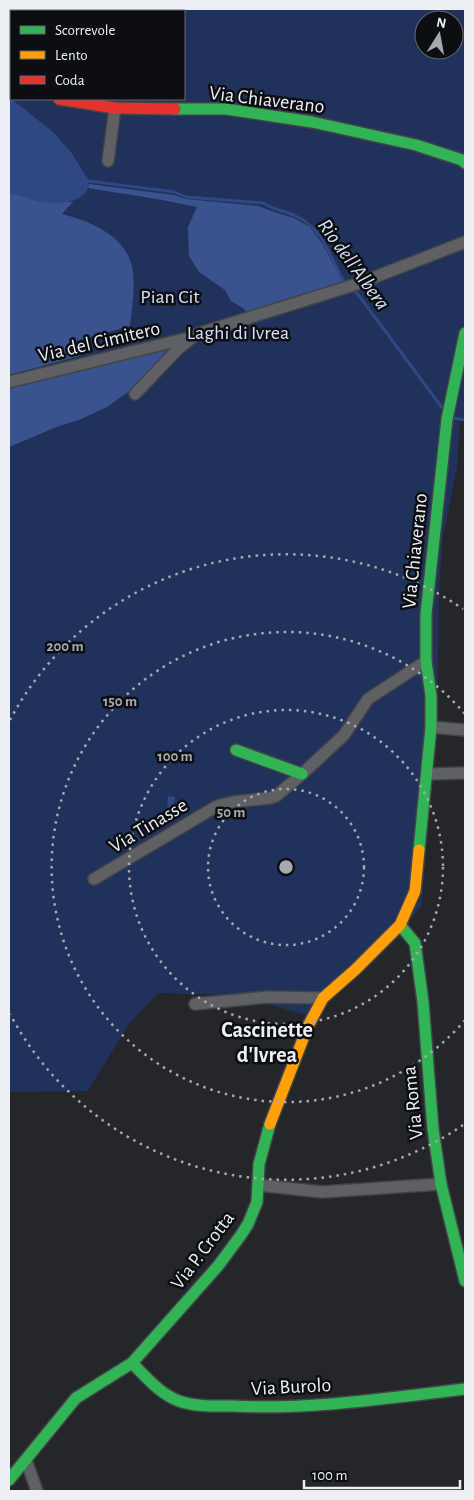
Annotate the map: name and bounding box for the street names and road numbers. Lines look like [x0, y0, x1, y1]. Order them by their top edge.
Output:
street label: Via Chiaverano [208, 83, 326, 117]
street label: Via del Cimitero [36, 318, 162, 366]
street label: Via Chiaverano [399, 492, 431, 610]
street label: Via Tinasse [106, 795, 191, 857]
street label: Via Roma [399, 1065, 427, 1141]
street label: Via P. Crotta [167, 1208, 238, 1293]
street label: Via Burolo [250, 1375, 332, 1399]

